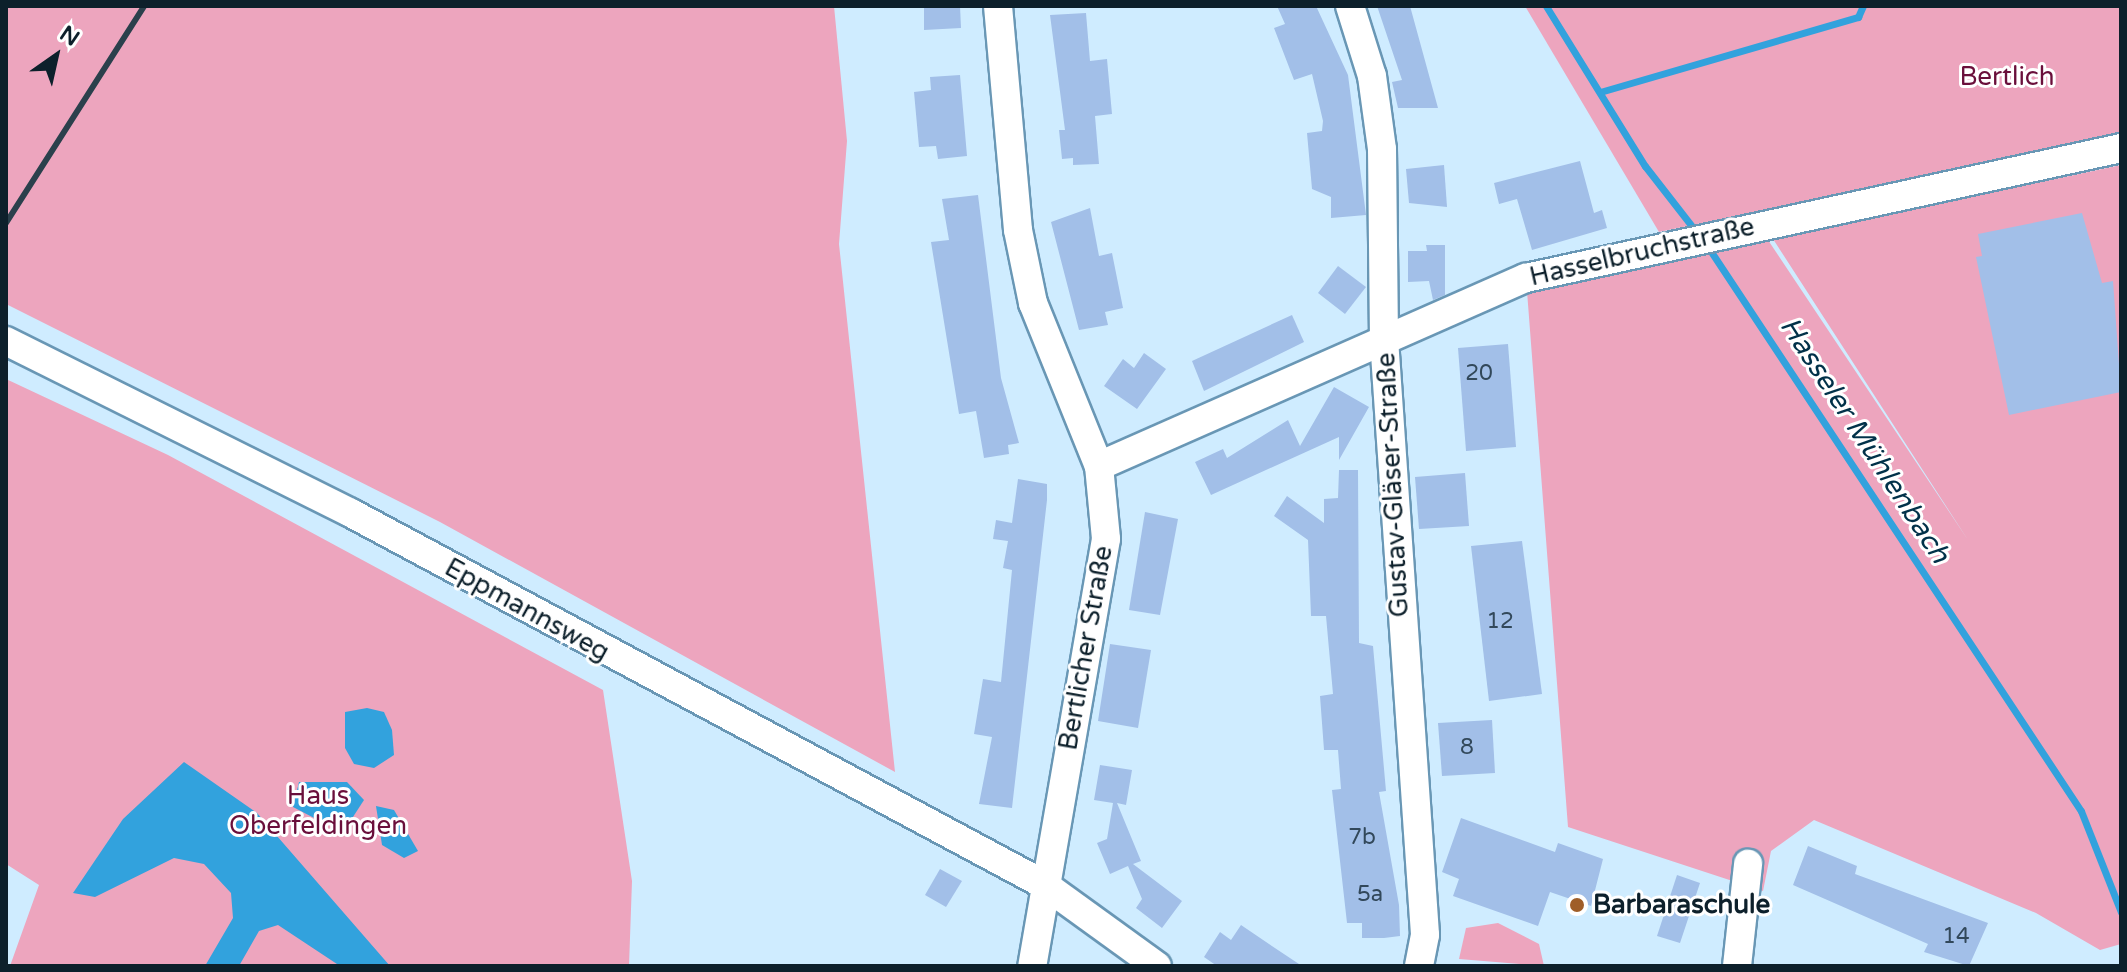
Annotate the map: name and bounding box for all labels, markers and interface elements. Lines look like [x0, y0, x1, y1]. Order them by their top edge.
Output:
north arrow [16, 16, 96, 96]
text: N [55, 20, 84, 52]
park label: Bertlich [1959, 61, 2055, 93]
street label: Hasselbruchstraße [1527, 211, 1757, 293]
water label: Hasseler Mühlenbach [1773, 311, 1957, 569]
street label: Gustav-Gläser-Straße [1370, 352, 1416, 618]
house number: 20 [1465, 361, 1493, 387]
street label: Bertlicher Straße [1053, 543, 1119, 753]
street label: Eppmannsweg [439, 552, 615, 668]
house number: 12 [1486, 609, 1514, 635]
house number: 8 [1460, 735, 1474, 761]
park label: Haus Oberfeldingen [229, 780, 407, 842]
house number: 7b [1348, 825, 1376, 851]
house number: 5a [1357, 882, 1383, 908]
place label: Barbaraschule [1593, 889, 1770, 921]
marker: Barbaraschule [1568, 896, 1586, 914]
house number: 14 [1942, 924, 1970, 950]

